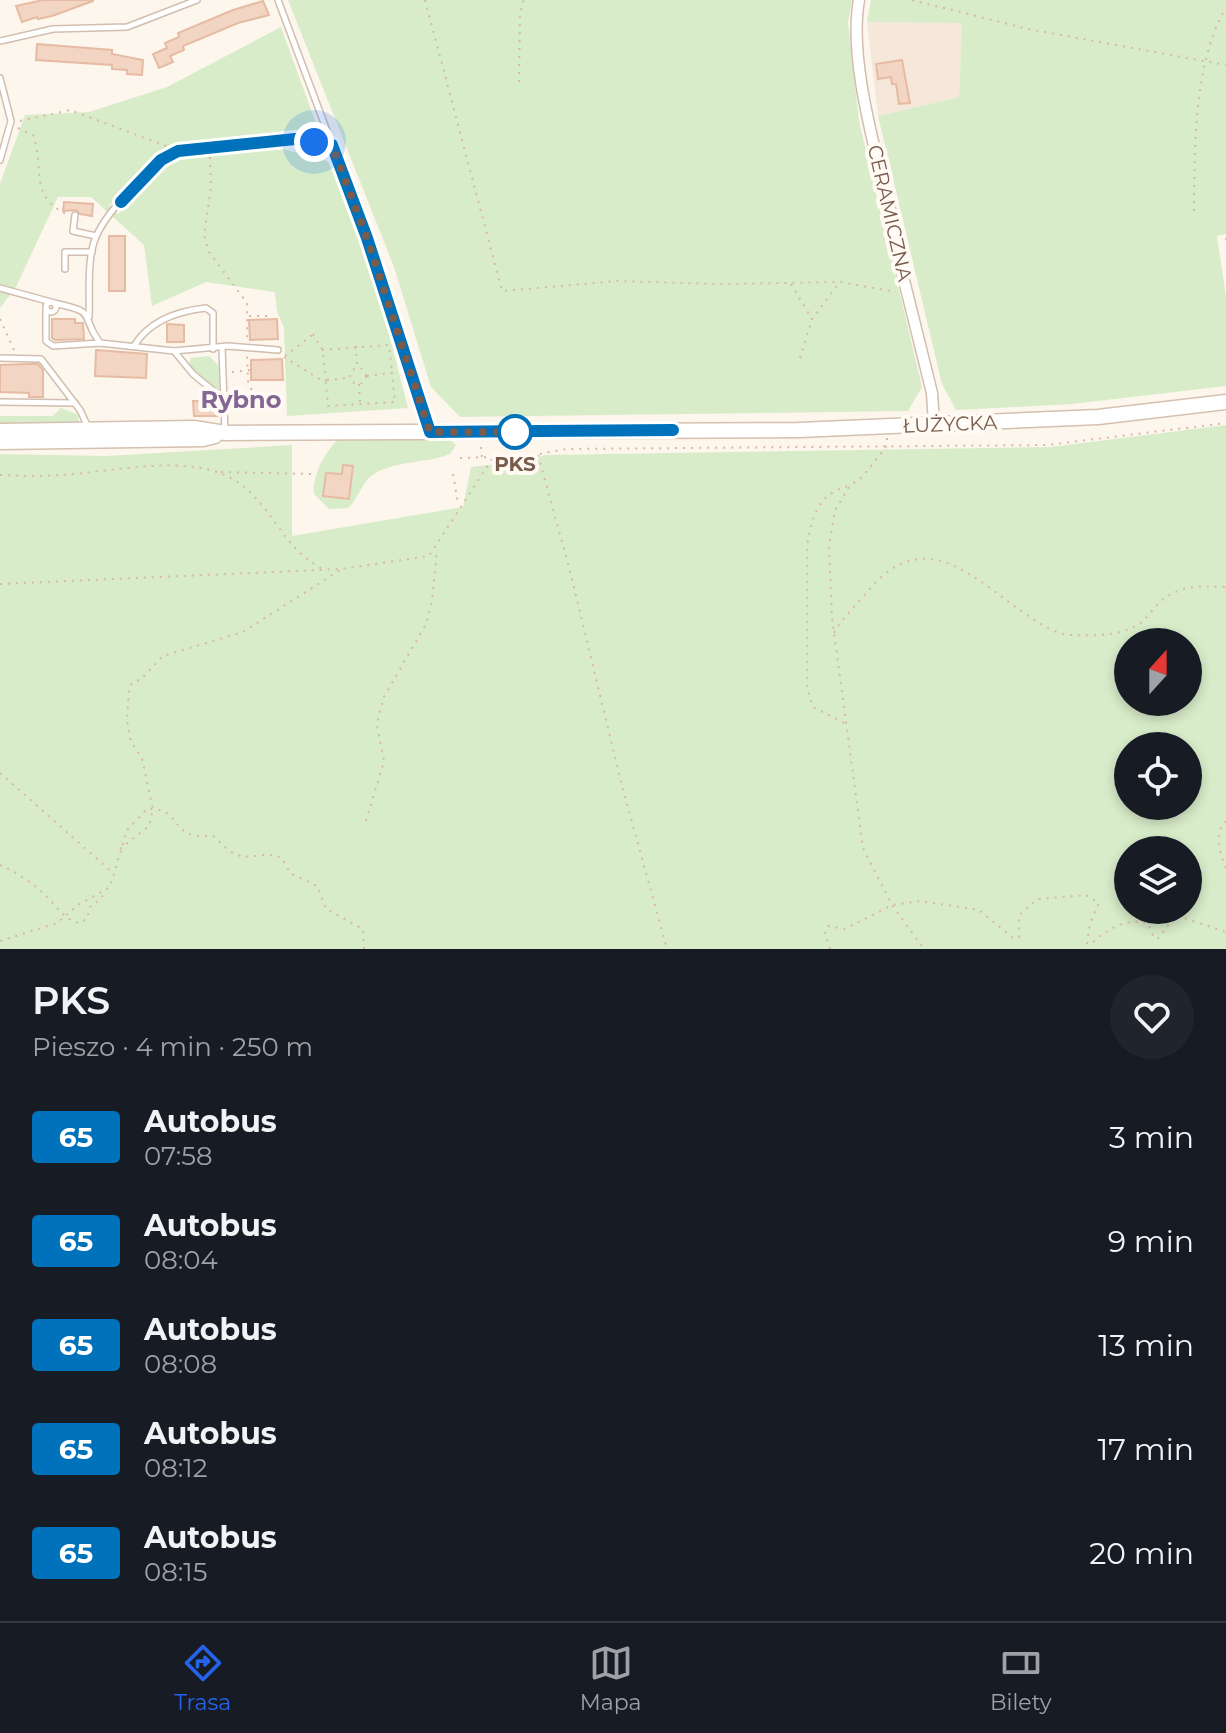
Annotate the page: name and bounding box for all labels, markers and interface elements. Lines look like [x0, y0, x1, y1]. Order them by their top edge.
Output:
your location [294, 122, 334, 162]
street label: CERAMICZNA [863, 142, 918, 284]
district label: Rybno [201, 385, 281, 414]
street label: ŁUŻYCKA [902, 410, 998, 438]
marker: PKS [498, 415, 532, 449]
place label: PKS [494, 452, 536, 476]
north arrow [1114, 628, 1202, 716]
map controls [1114, 628, 1202, 924]
button: locate [1114, 732, 1202, 820]
button: layers [1114, 836, 1202, 924]
button: heart [1110, 975, 1194, 1059]
text: PKS [32, 977, 110, 1024]
text: Pieszo · 4 min · 250 m [32, 1031, 313, 1063]
text: Autobus [144, 1103, 277, 1140]
text: 3 min [1109, 1119, 1194, 1156]
text: 65 [59, 1120, 93, 1154]
text: 07:58 [144, 1140, 213, 1172]
text: Autobus [144, 1207, 277, 1244]
text: 9 min [1108, 1223, 1194, 1260]
text: 65 [59, 1224, 93, 1258]
text: 08:04 [144, 1244, 218, 1276]
text: Autobus [144, 1311, 277, 1348]
text: 13 min [1098, 1327, 1194, 1364]
text: 65 [59, 1328, 93, 1362]
text: 08:08 [144, 1348, 217, 1380]
text: Autobus [144, 1415, 277, 1452]
text: 17 min [1097, 1431, 1194, 1468]
text: 65 [59, 1432, 93, 1466]
text: 08:12 [144, 1452, 207, 1484]
text: Autobus [144, 1519, 277, 1556]
text: 20 min [1089, 1535, 1194, 1572]
text: 65 [59, 1536, 93, 1570]
text: 08:15 [144, 1556, 207, 1588]
tab: Trasa [174, 1641, 231, 1716]
tab: Mapa [580, 1641, 641, 1716]
tab: Bilety [990, 1641, 1052, 1716]

